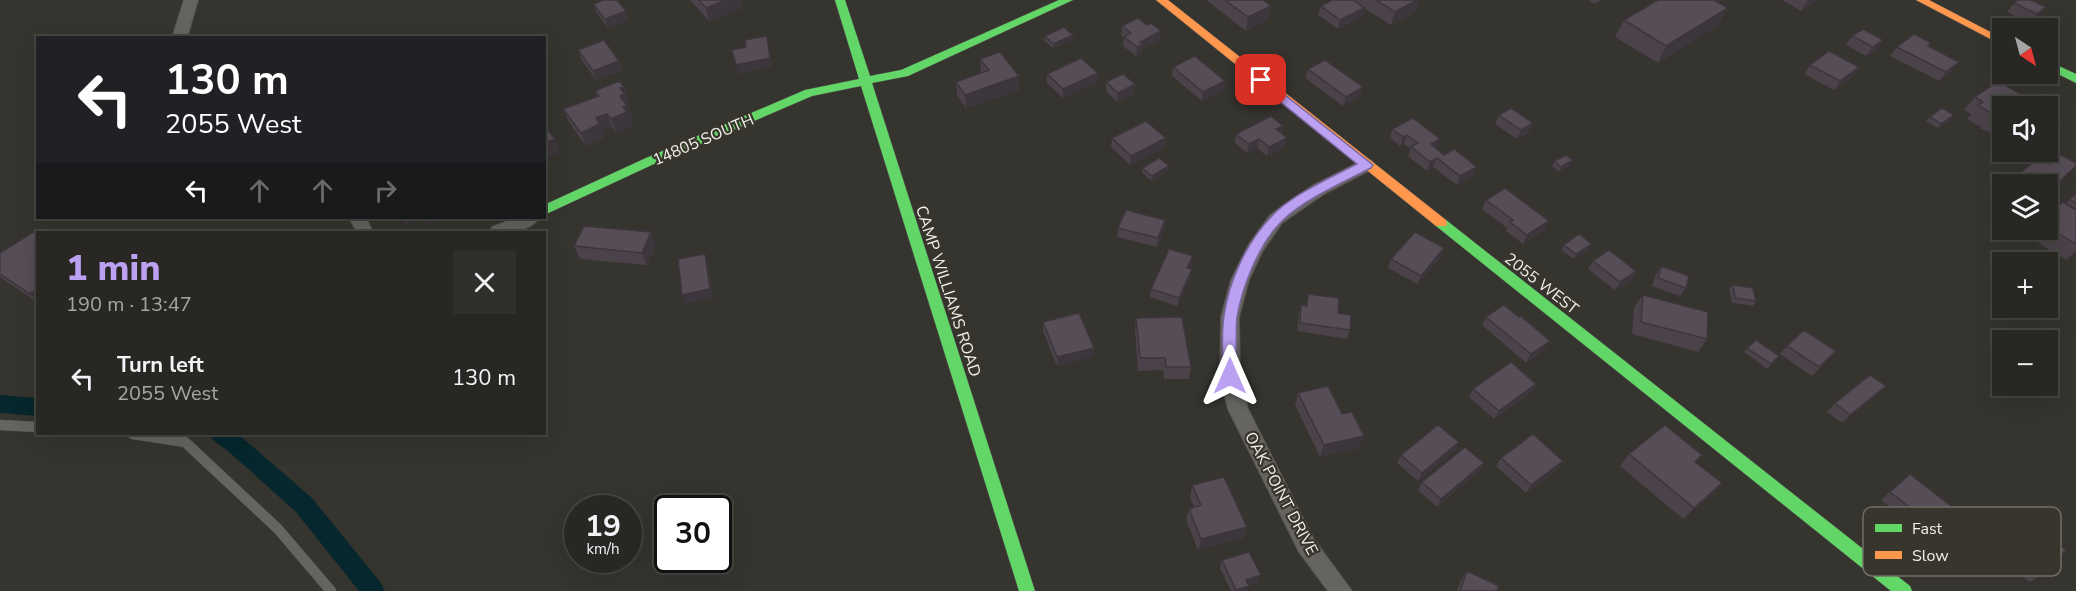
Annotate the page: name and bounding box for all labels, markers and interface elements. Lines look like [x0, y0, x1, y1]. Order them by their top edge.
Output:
north arrow [1992, 18, 2058, 84]
map controls [1992, 18, 2058, 396]
text: 130 m [165, 52, 289, 109]
pin [1235, 54, 1286, 105]
icon: left [66, 60, 144, 138]
icon: arrive [1244, 63, 1277, 96]
button: sound [1992, 96, 2058, 162]
text: 2055 West [165, 106, 302, 143]
street label: 14805 SOUTH [650, 109, 757, 171]
icon: left [180, 174, 213, 207]
icon: ahead [243, 174, 276, 207]
icon: ahead [306, 174, 339, 207]
icon: right [369, 174, 402, 207]
button: layers [1992, 174, 2058, 240]
street label: CAMP WILLIAMS ROAD [910, 203, 986, 380]
text: 1 min [66, 244, 161, 293]
street label: 2055 WEST [1500, 248, 1583, 320]
button: close [453, 251, 516, 314]
button: + [1992, 252, 2058, 318]
text: 190 m · 13:47 [66, 291, 192, 318]
button: − [1992, 330, 2058, 396]
position arrow [1198, 344, 1262, 408]
text: Turn left [117, 350, 204, 380]
icon: left [66, 362, 99, 395]
text: 130 m [452, 363, 516, 393]
text: 2055 West [117, 380, 218, 407]
street label: OAK POINT DRIVE [1239, 428, 1323, 559]
speed limit sign: 30 [654, 495, 732, 573]
text: 19 [585, 506, 621, 547]
legend [1863, 507, 2061, 576]
text: Fast [1912, 518, 1943, 540]
text: km/h [586, 539, 620, 559]
text: Slow [1912, 545, 1949, 567]

